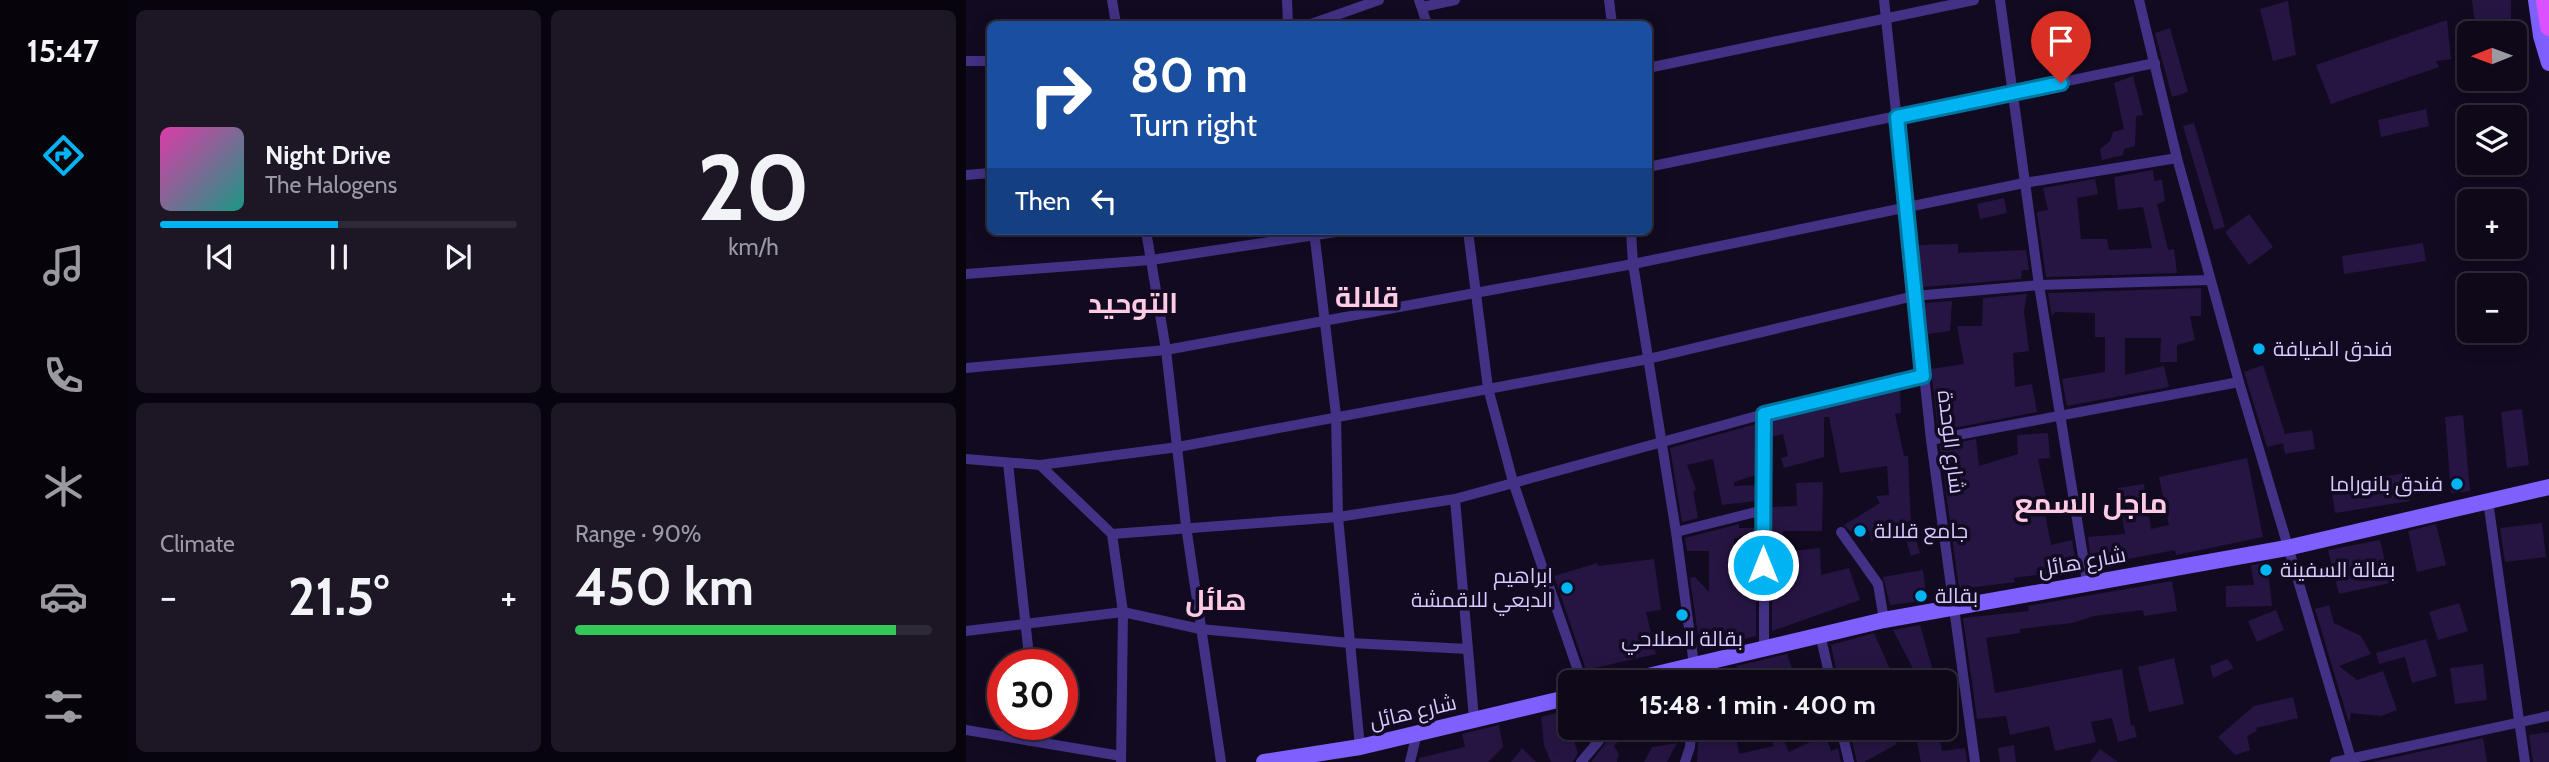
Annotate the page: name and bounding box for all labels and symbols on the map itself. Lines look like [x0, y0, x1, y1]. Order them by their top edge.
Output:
pin [2031, 11, 2091, 83]
north arrow [2457, 21, 2527, 91]
district label: قلالة [1335, 280, 1399, 314]
district label: التوحيد [1088, 286, 1178, 320]
place label: فندق الضيافة [2273, 336, 2393, 362]
marker: فندق الضيافة [2251, 341, 2267, 357]
street label: شارع الوحدة [1931, 389, 1970, 495]
place label: فندق بانوراما [2330, 471, 2443, 497]
marker: فندق بانوراما [2449, 476, 2465, 492]
district label: ماجل السمع [2014, 486, 2168, 522]
place label: جامع قلالة [1874, 518, 1968, 545]
marker: جامع قلالة [1852, 523, 1868, 539]
position arrow [1726, 528, 1800, 602]
street label: شارع هائل [2036, 542, 2128, 583]
place label: بقالة السفينة [2280, 557, 2395, 582]
marker: بقالة السفينة [2258, 562, 2274, 578]
place label: ابراهيم الدبعي للاقمشة [1411, 563, 1553, 616]
marker: ابراهيم الدبعي للاقمشة [1559, 580, 1575, 596]
district label: هائل [1185, 583, 1247, 617]
place label: بقالة [1935, 583, 1978, 608]
marker: بقالة [1913, 588, 1929, 604]
marker: بقالة الصلاحي [1674, 607, 1690, 623]
place label: بقالة الصلاحي [1621, 626, 1743, 655]
speed limit sign: 30 [987, 649, 1078, 740]
street label: شارع هائل [1367, 689, 1459, 736]

